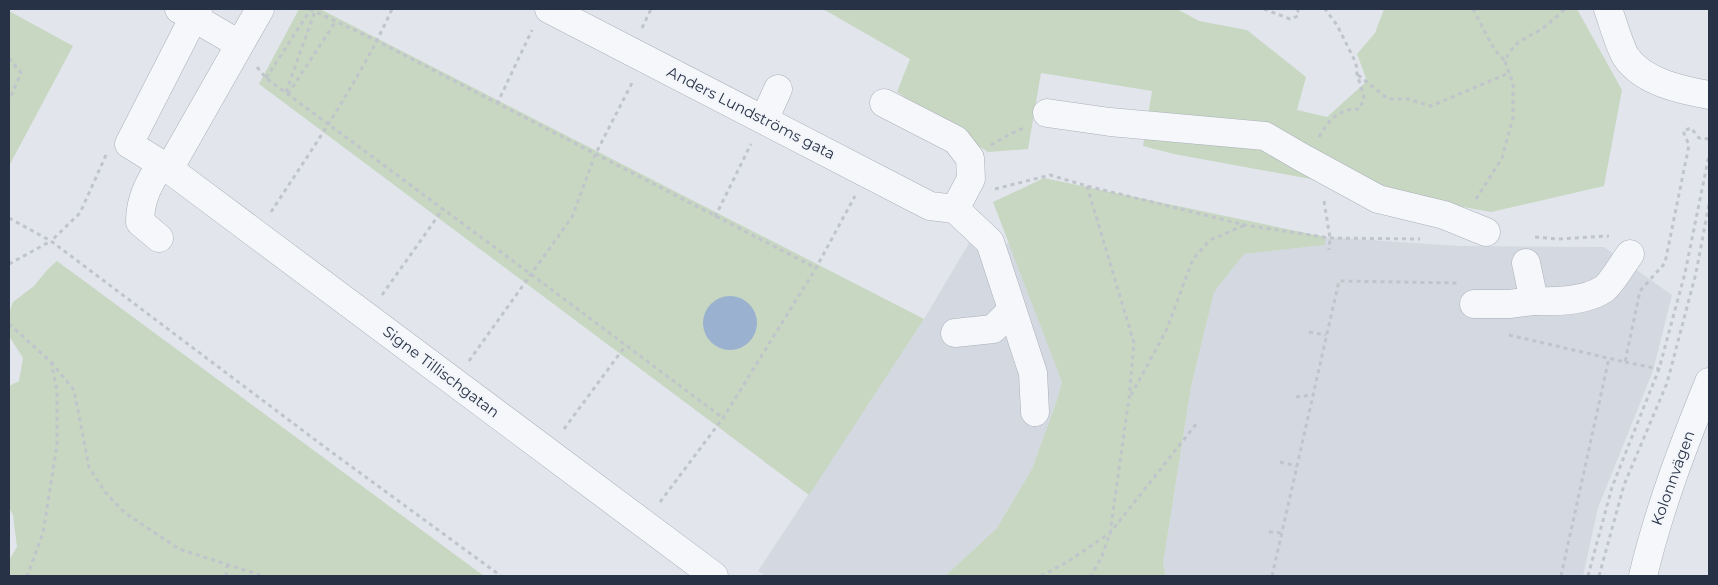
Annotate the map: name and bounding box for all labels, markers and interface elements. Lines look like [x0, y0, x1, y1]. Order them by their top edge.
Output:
street label: Anders Lundströms gata [664, 62, 838, 163]
street label: Signe Tillischgatan [379, 322, 503, 422]
street label: Kolonnvägen [1647, 428, 1698, 528]

